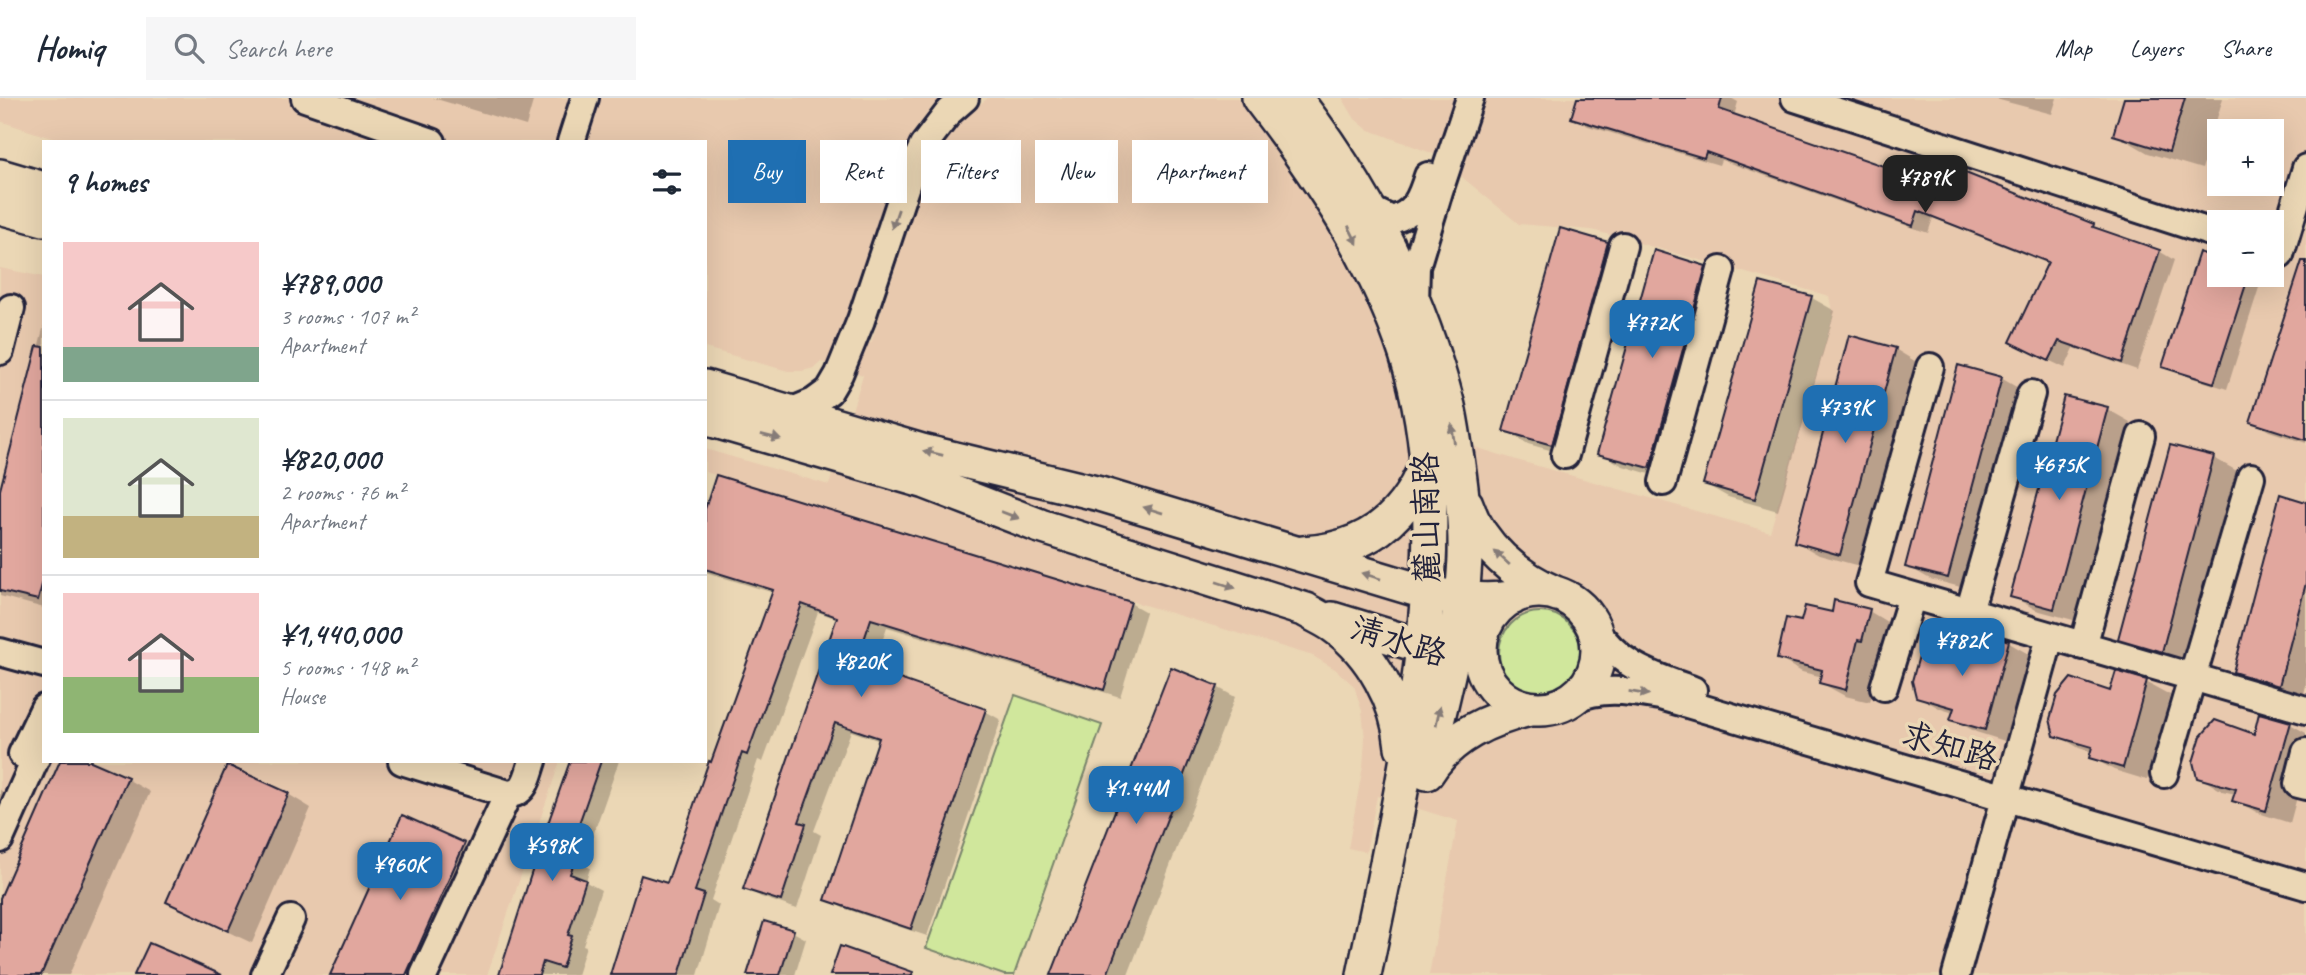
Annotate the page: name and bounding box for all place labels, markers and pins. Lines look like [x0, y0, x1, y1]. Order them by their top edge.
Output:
pin: ¥789K [1876, 156, 1974, 215]
pin: ¥772K [1603, 300, 1701, 360]
pin: ¥739K [1796, 386, 1894, 445]
pin: ¥675K [2010, 442, 2108, 502]
pin: ¥782K [1913, 618, 2011, 678]
pin: ¥820K [812, 640, 910, 699]
pin: ¥1.44M [1079, 766, 1193, 826]
pin: ¥598K [503, 824, 601, 883]
pin: ¥960K [351, 842, 449, 902]

